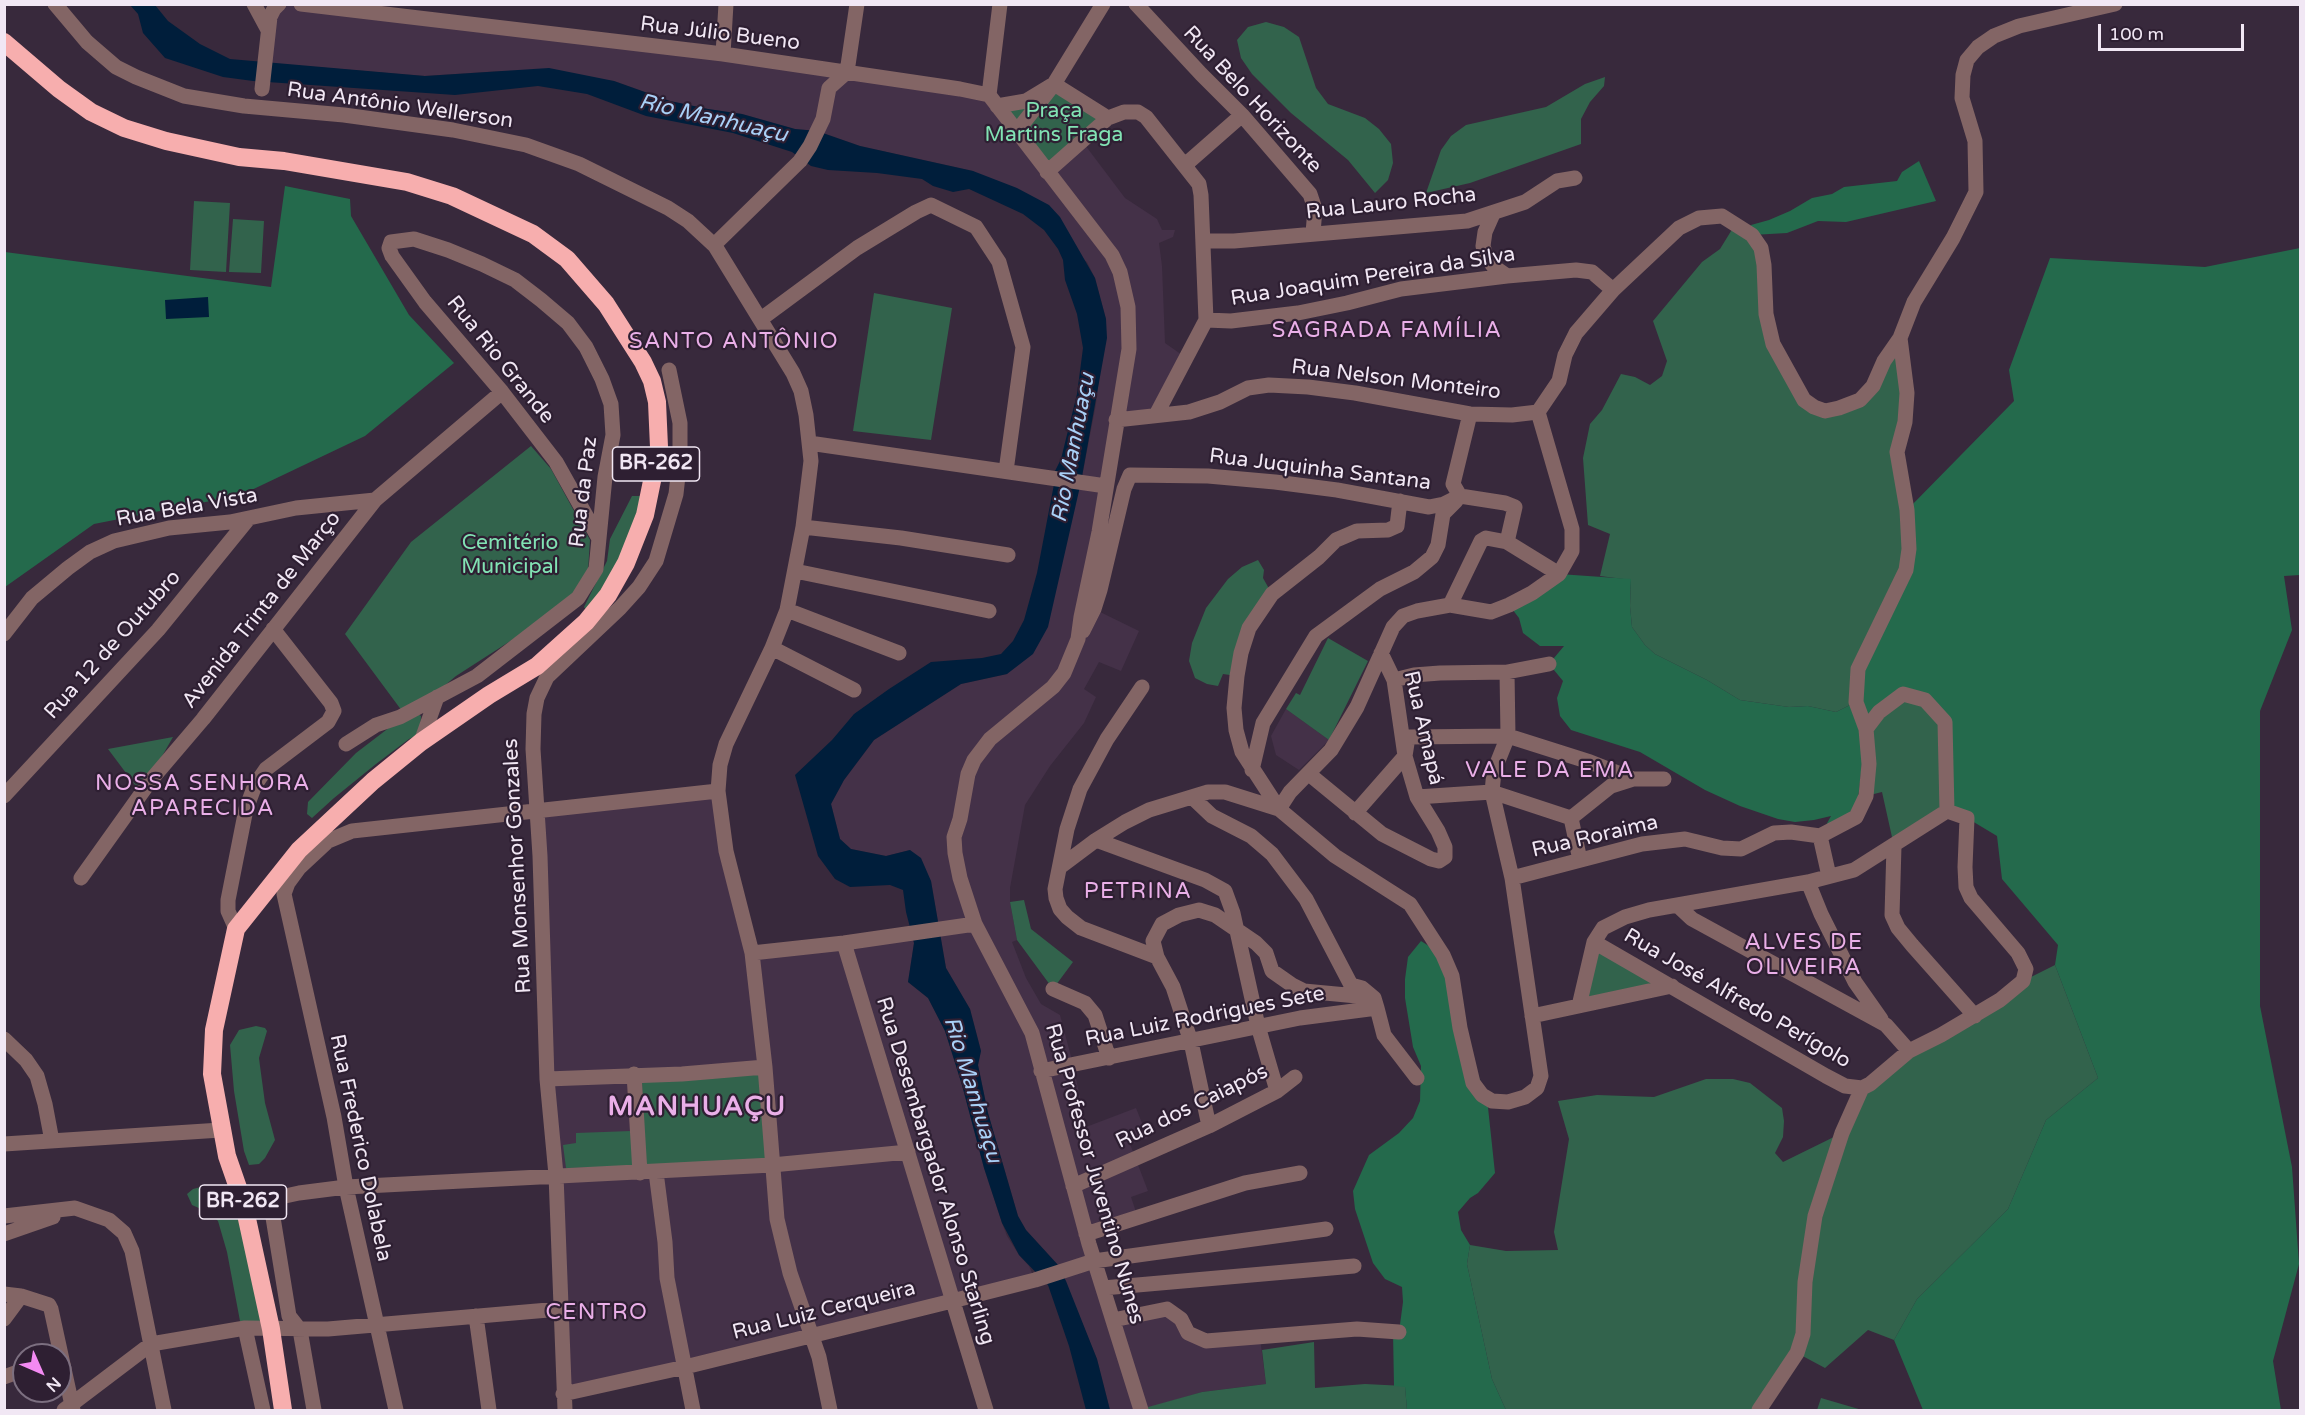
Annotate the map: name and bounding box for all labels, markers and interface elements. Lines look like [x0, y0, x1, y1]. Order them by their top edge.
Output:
street label: Rua Júlio Bueno [639, 12, 801, 56]
scale bar [2101, 12, 2246, 50]
street label: Rua Belo Horizonte [1177, 21, 1327, 179]
text: 100 m [2109, 23, 2164, 45]
street label: Rua Antônio Wellerson [285, 78, 515, 134]
water label: Rio Manhuaçu [636, 89, 790, 149]
park label: Praça Martins Fraga [985, 98, 1123, 148]
street label: Rua Lauro Rocha [1305, 183, 1477, 225]
street label: Rua Joaquim Pereira da Silva [1229, 242, 1517, 312]
street label: Rua Rio Grande [441, 291, 559, 429]
district label: SAGRADA FAMÍLIA [1272, 318, 1502, 344]
district label: SANTO ANTÔNIO [629, 329, 839, 355]
street label: Rua Nelson Monteiro [1290, 355, 1502, 405]
water label: Rio Manhuaçu [1047, 371, 1101, 525]
street label: Rua da Paz [565, 435, 603, 549]
street label: Rua Juquinha Santana [1208, 444, 1432, 496]
road number: BR-262 [612, 447, 700, 481]
street label: Rua Bela Vista [114, 483, 260, 533]
street label: Avenida Trinta de Março [177, 506, 347, 714]
park label: Cemitério Municipal [461, 530, 559, 580]
street label: Rua 12 de Outubro [40, 565, 186, 725]
street label: Rua Amapá [1398, 668, 1448, 788]
street label: Rua Monsenhor Gonzales [499, 738, 537, 994]
district label: VALE DA EMA [1465, 758, 1635, 784]
district label: NOSSA SENHORA APARECIDA [95, 771, 311, 822]
street label: Rua Roraima [1529, 810, 1661, 864]
district label: PETRINA [1084, 879, 1192, 905]
street label: Rua José Alfredo Perígolo [1619, 924, 1855, 1074]
district label: ALVES DE OLIVEIRA [1744, 930, 1864, 981]
street label: Rua Luiz Rodrigues Sete [1083, 981, 1327, 1053]
street label: Rua Desembargador Alonso Starling [870, 994, 1000, 1348]
water label: Rio Manhuaçu [937, 1014, 1007, 1166]
street label: Rua Professor Juventino Nunes [1039, 1021, 1149, 1327]
street label: Rua Frederico Dolabela [324, 1032, 396, 1264]
street label: Rua dos Caiapós [1112, 1059, 1272, 1155]
district label: MANHUAÇU [607, 1092, 787, 1124]
road number: BR-262 [200, 1185, 286, 1219]
street label: Rua Luiz Cerqueira [730, 1276, 918, 1346]
district label: CENTRO [546, 1300, 648, 1326]
north arrow [12, 1343, 72, 1403]
text: N [42, 1373, 65, 1396]

